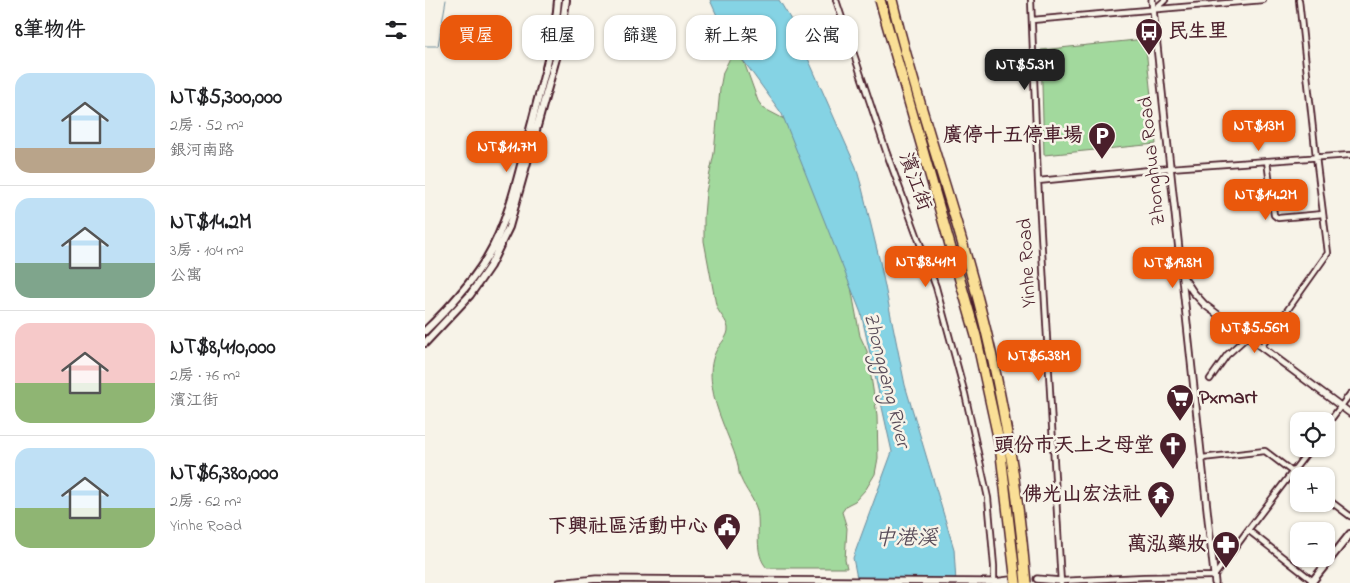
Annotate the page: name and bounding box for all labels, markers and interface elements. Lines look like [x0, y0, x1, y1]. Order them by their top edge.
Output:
chip: 買屋 [440, 15, 512, 60]
chip: 租屋 [522, 15, 594, 60]
chip: 篩選 [604, 15, 676, 60]
chip: 新上架 [686, 15, 776, 60]
chip: 公寓 [786, 15, 858, 60]
text: 8筆物件 [15, 16, 86, 46]
icon: filters [382, 16, 410, 44]
bus stop icon: 民生里 [1134, 17, 1164, 56]
place label: 民生里 [1168, 18, 1228, 47]
pin: NT$5.3M [979, 48, 1071, 91]
text: NT$5.3M [996, 53, 1054, 77]
text: NT$5,300,000 [170, 83, 282, 113]
icon: home [55, 93, 115, 153]
street label: Zhonghua Road [1132, 95, 1175, 227]
pin: NT$13M [1218, 110, 1300, 152]
text: 2房 · 52 m² [170, 114, 244, 138]
text: NT$13M [1233, 114, 1285, 138]
parking icon: 廣停十五停車場 [1087, 121, 1117, 160]
place label: 廣停十五停車場 [943, 122, 1083, 151]
pin: NT$11.7M [455, 130, 559, 173]
text: NT$11.7M [477, 135, 537, 159]
text: 銀河南路 [170, 139, 234, 163]
street label: 濱江街 [890, 149, 938, 215]
pin: NT$14.2M [1214, 178, 1318, 221]
text: NT$14.2M [1235, 183, 1297, 207]
text: NT$14.2M [170, 208, 252, 238]
street label: Yinhe Road [1011, 217, 1045, 309]
icon: home [55, 218, 115, 278]
text: 3房 · 104 m² [170, 239, 244, 263]
pin: NT$8.41M [874, 246, 978, 288]
pin: NT$19.8M [1121, 246, 1225, 289]
text: NT$8.41M [896, 250, 956, 274]
text: NT$19.8M [1144, 251, 1202, 275]
text: 公寓 [170, 264, 202, 288]
water label: Zhonggang River [854, 309, 918, 453]
pin: NT$5.56M [1203, 312, 1307, 354]
text: NT$5.56M [1221, 316, 1289, 340]
text: NT$8,410,000 [170, 333, 276, 363]
pin: NT$6.38M [987, 340, 1091, 382]
icon: home [55, 343, 115, 403]
text: NT$6.38M [1008, 344, 1070, 368]
text: 2房 · 76 m² [170, 364, 240, 388]
supermarket icon: Pxmart [1165, 383, 1195, 422]
place label: Pxmart [1199, 384, 1258, 413]
text: 濱江街 [170, 389, 218, 413]
map controls [1290, 412, 1335, 567]
button: locate [1290, 412, 1335, 457]
church icon: 頭份市天上之母堂 [1158, 431, 1188, 470]
place label: 頭份市天上之母堂 [994, 432, 1154, 461]
text: NT$6,380,000 [170, 459, 278, 489]
button: + [1290, 467, 1335, 512]
icon: home [55, 468, 115, 528]
temple icon: 佛光山宏法社 [1146, 480, 1176, 519]
place label: 佛光山宏法社 [1022, 481, 1142, 510]
text: 2房 · 62 m² [170, 490, 242, 514]
public building icon: 下興社區活動中心 [712, 512, 742, 551]
place label: 下興社區活動中心 [548, 513, 708, 542]
text: Yinhe Road [170, 514, 242, 538]
button: − [1290, 522, 1335, 567]
water label: 中港溪 [875, 524, 938, 554]
pharmacy icon: 萬泓藥妝 [1211, 530, 1241, 569]
place label: 萬泓藥妝 [1127, 531, 1207, 560]

